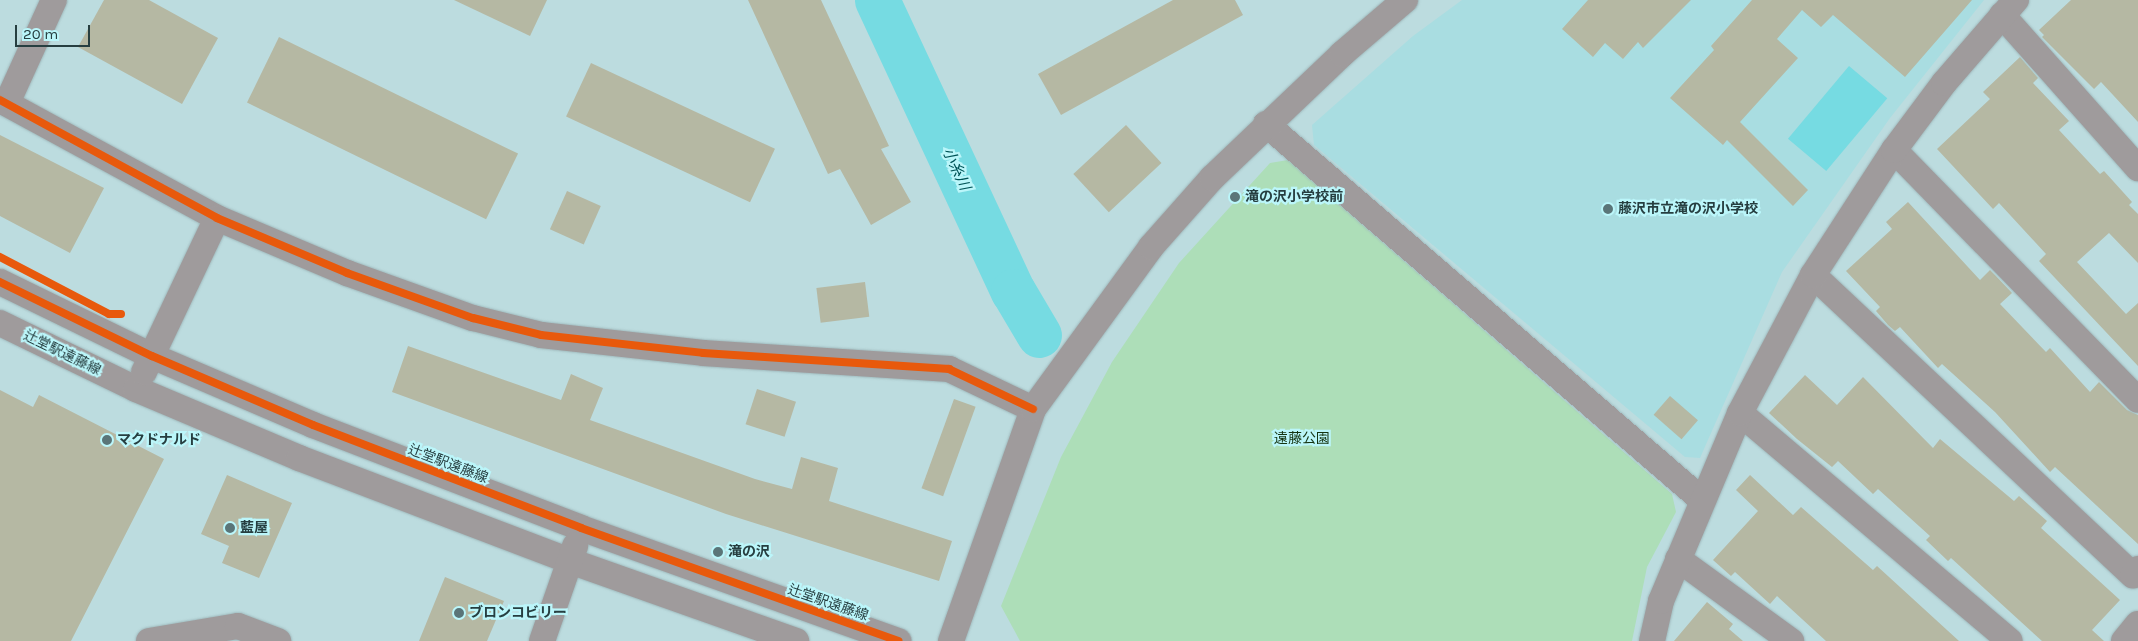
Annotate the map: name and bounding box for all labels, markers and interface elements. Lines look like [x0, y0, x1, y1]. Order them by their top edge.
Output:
scale bar [18, 15, 92, 47]
text: 20 m [23, 25, 58, 43]
water label: 小糸川 [938, 145, 974, 193]
place label: 滝の沢小学校前 [1245, 189, 1343, 205]
marker: 滝の沢小学校前 [1229, 191, 1241, 203]
place label: 藤沢市立滝の沢小学校 [1618, 201, 1758, 217]
marker: 藤沢市立滝の沢小学校 [1602, 203, 1614, 215]
street label: 辻堂駅遠藤線 [21, 327, 103, 379]
park label: 遠藤公園 [1274, 431, 1330, 447]
place label: マクドナルド [117, 432, 201, 448]
marker: マクドナルド [101, 434, 113, 446]
street label: 辻堂駅遠藤線 [406, 441, 490, 487]
place label: 藍屋 [240, 520, 268, 536]
marker: 藍屋 [224, 522, 236, 534]
place label: 滝の沢 [728, 544, 770, 560]
marker: 滝の沢 [712, 546, 724, 558]
street label: 辻堂駅遠藤線 [786, 581, 870, 625]
place label: ブロンコビリー [469, 605, 567, 621]
marker: ブロンコビリー [453, 607, 465, 619]

